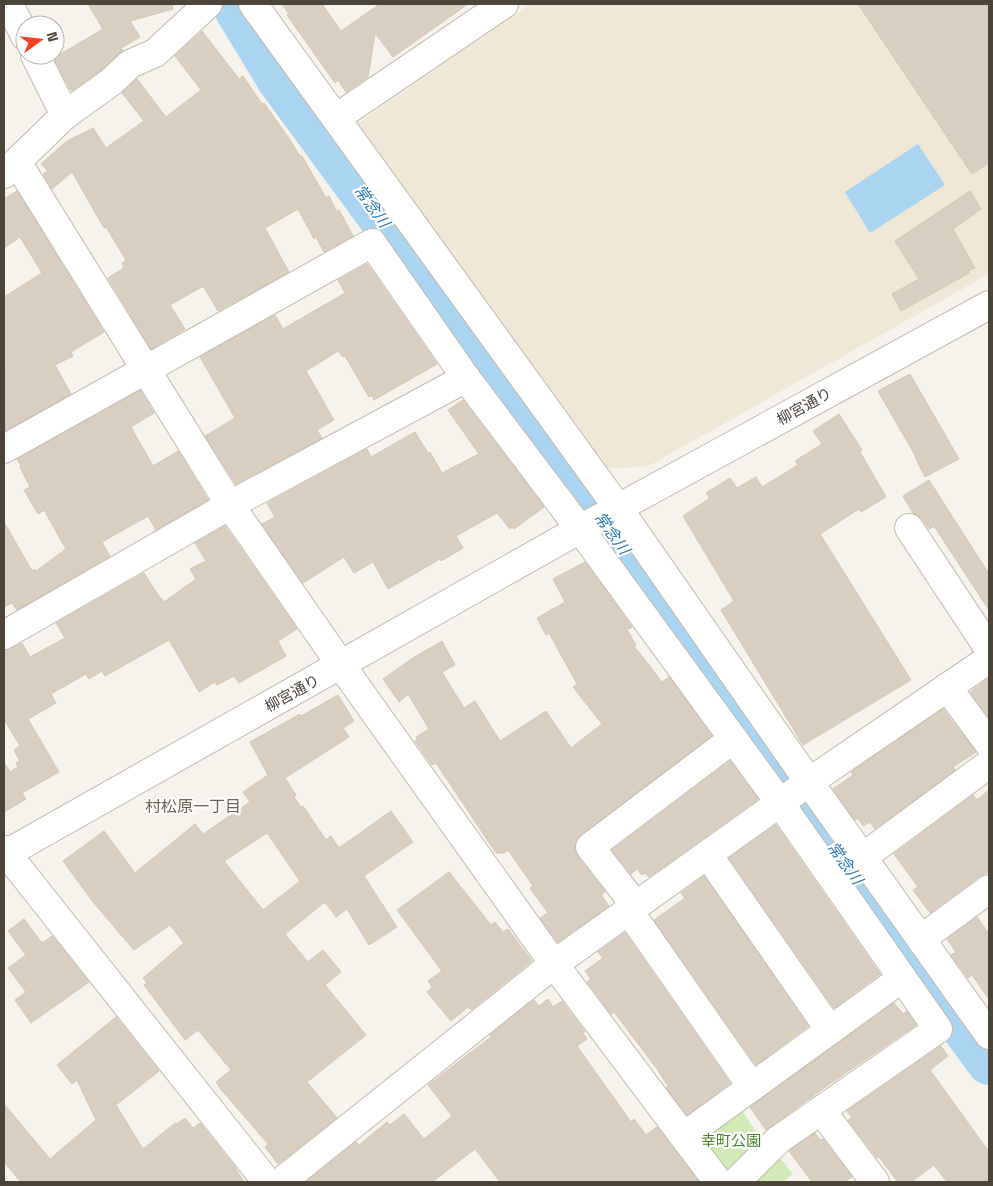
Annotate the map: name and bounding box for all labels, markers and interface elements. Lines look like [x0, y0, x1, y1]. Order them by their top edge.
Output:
north arrow [15, 15, 65, 65]
text: N [43, 30, 62, 44]
water label: 常念川 [349, 180, 396, 233]
street label: 柳宮通り [773, 383, 835, 429]
water label: 常念川 [589, 507, 636, 560]
street label: 柳宮通り [261, 670, 323, 716]
district label: 村松原一丁目 [145, 796, 241, 817]
water label: 常念川 [822, 837, 869, 890]
park label: 幸町公園 [701, 1131, 761, 1150]

